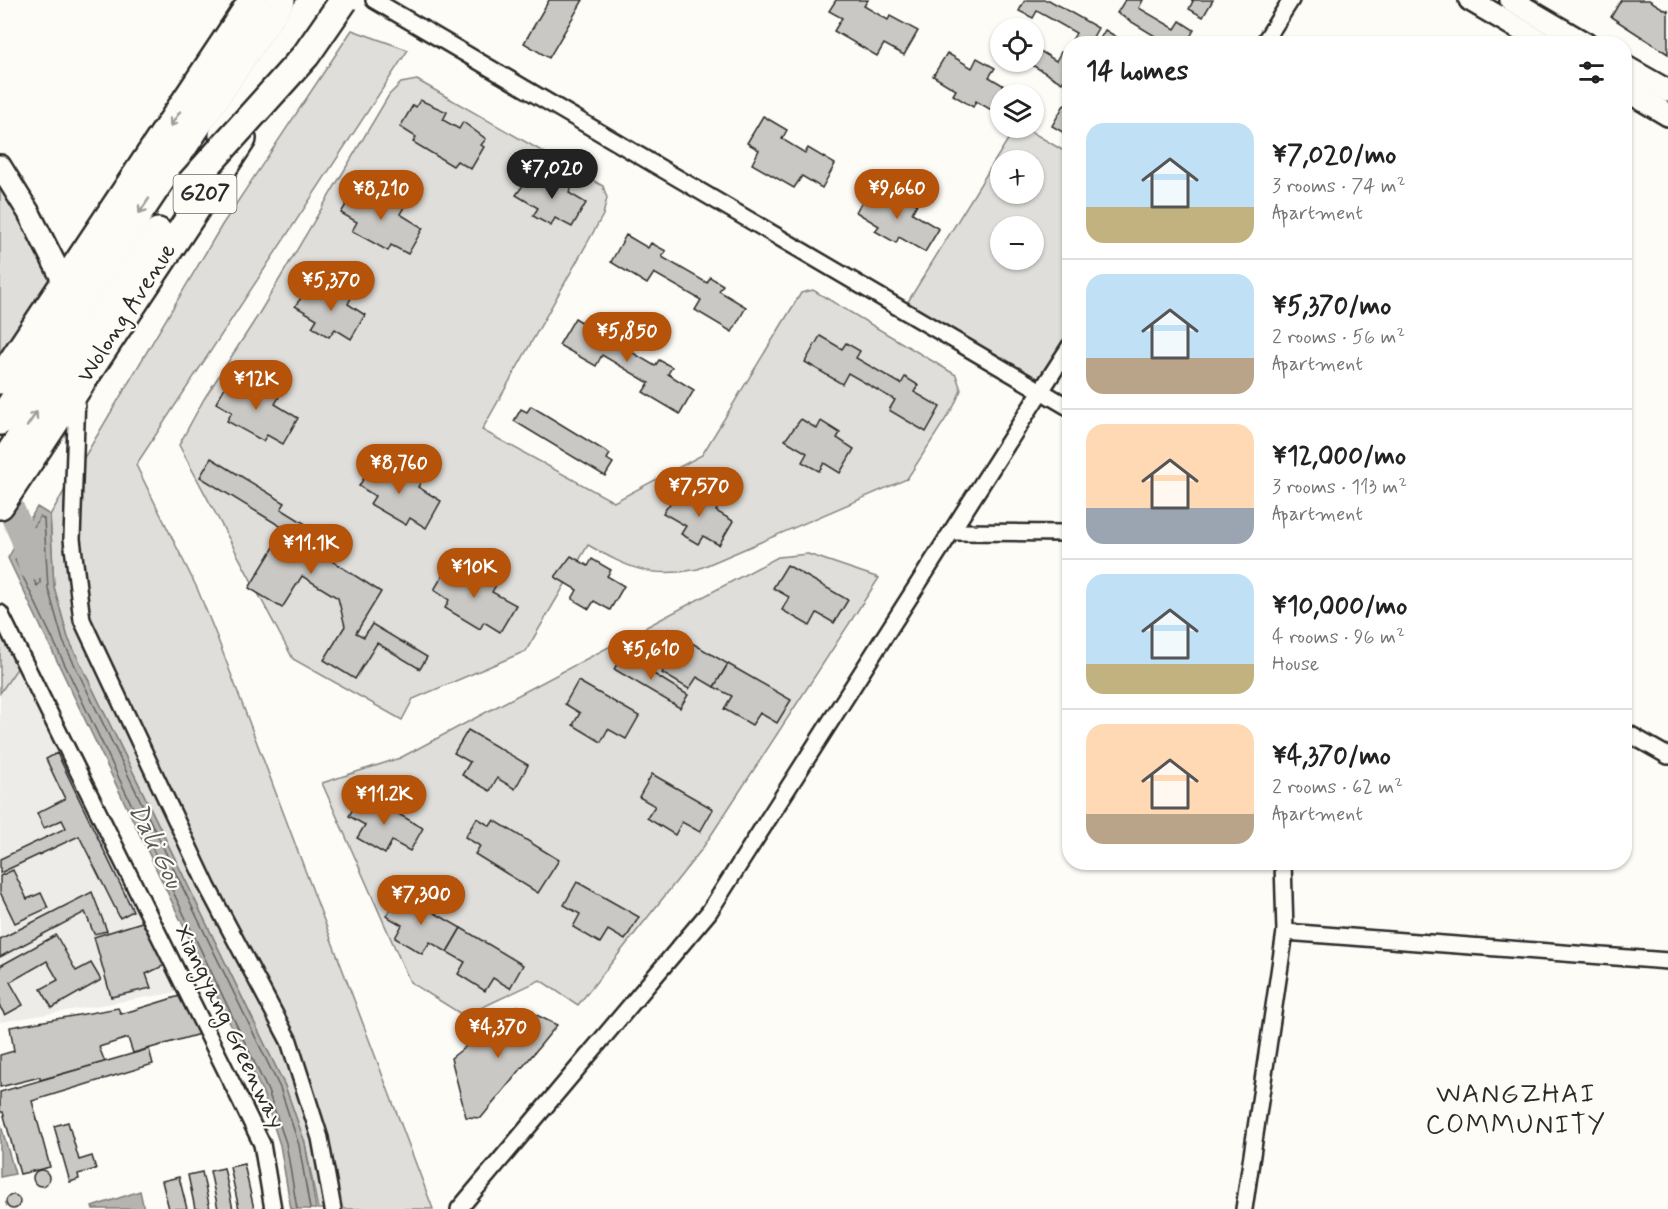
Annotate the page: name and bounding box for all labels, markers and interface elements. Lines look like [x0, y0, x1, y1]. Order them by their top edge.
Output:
map controls [990, 18, 1044, 270]
button: locate [990, 18, 1044, 72]
text: 14 homes [1086, 55, 1188, 89]
icon: filters [1575, 56, 1608, 89]
button: layers [990, 84, 1044, 138]
one-way arrow [168, 110, 181, 127]
text: ¥7,020/mo [1272, 139, 1396, 173]
icon: home [1134, 147, 1206, 219]
pin: ¥7,020 [503, 149, 601, 200]
button: + [990, 150, 1044, 204]
text: ¥7,020 [521, 155, 583, 182]
pin: ¥9,660 [848, 169, 946, 220]
pin: ¥8,210 [332, 170, 430, 221]
text: 3 rooms · 74 m² [1272, 173, 1406, 200]
road number: G207 [174, 175, 236, 213]
text: ¥9,660 [868, 175, 926, 202]
text: ¥8,210 [353, 176, 409, 203]
one-way arrow [137, 197, 149, 214]
text: Apartment [1272, 200, 1363, 227]
button: − [990, 216, 1044, 270]
street label: Wolong Avenue [70, 237, 184, 389]
pin: ¥5,370 [282, 261, 380, 312]
text: ¥5,370 [302, 267, 360, 294]
text: ¥5,370/mo [1272, 290, 1391, 324]
icon: home [1134, 298, 1206, 370]
pin: ¥5,850 [578, 312, 676, 363]
text: ¥5,850 [596, 318, 658, 345]
text: 2 rooms · 56 m² [1272, 324, 1405, 351]
text: Apartment [1272, 351, 1363, 378]
pin: ¥12K [220, 360, 292, 411]
text: ¥12K [233, 366, 279, 393]
one-way arrow [26, 411, 39, 428]
text: ¥12,000/mo [1272, 440, 1406, 474]
pin: ¥8,760 [350, 444, 448, 495]
icon: home [1134, 448, 1206, 520]
text: ¥8,760 [370, 450, 428, 477]
pin: ¥7,570 [650, 467, 748, 518]
text: ¥7,570 [669, 473, 730, 500]
text: 3 rooms · 113 m² [1272, 474, 1407, 501]
text: Apartment [1272, 501, 1363, 528]
pin: ¥11.1K [262, 524, 360, 575]
text: ¥11.1K [283, 530, 339, 557]
pin: ¥10K [438, 548, 510, 599]
text: ¥10K [451, 554, 497, 581]
text: ¥10,000/mo [1272, 590, 1407, 624]
icon: home [1134, 598, 1206, 670]
text: 4 rooms · 96 m² [1272, 624, 1405, 651]
pin: ¥5,610 [602, 630, 700, 681]
text: ¥5,610 [622, 636, 680, 663]
text: House [1272, 651, 1319, 678]
text: ¥4,370/mo [1272, 740, 1391, 774]
icon: home [1134, 748, 1206, 820]
text: 2 rooms · 62 m² [1272, 774, 1403, 801]
pin: ¥11.2K [335, 775, 433, 826]
text: ¥11.2K [355, 781, 413, 808]
water label: Dali Gou [120, 798, 191, 895]
text: Apartment [1272, 801, 1363, 828]
pin: ¥7,300 [372, 875, 470, 926]
text: ¥7,300 [391, 881, 451, 908]
street label: Xiangyang Greenway [164, 920, 292, 1135]
pin: ¥4,370 [449, 1008, 547, 1059]
text: ¥4,370 [469, 1014, 527, 1041]
district label: WANGZHAI COMMUNITY [1425, 1077, 1607, 1143]

